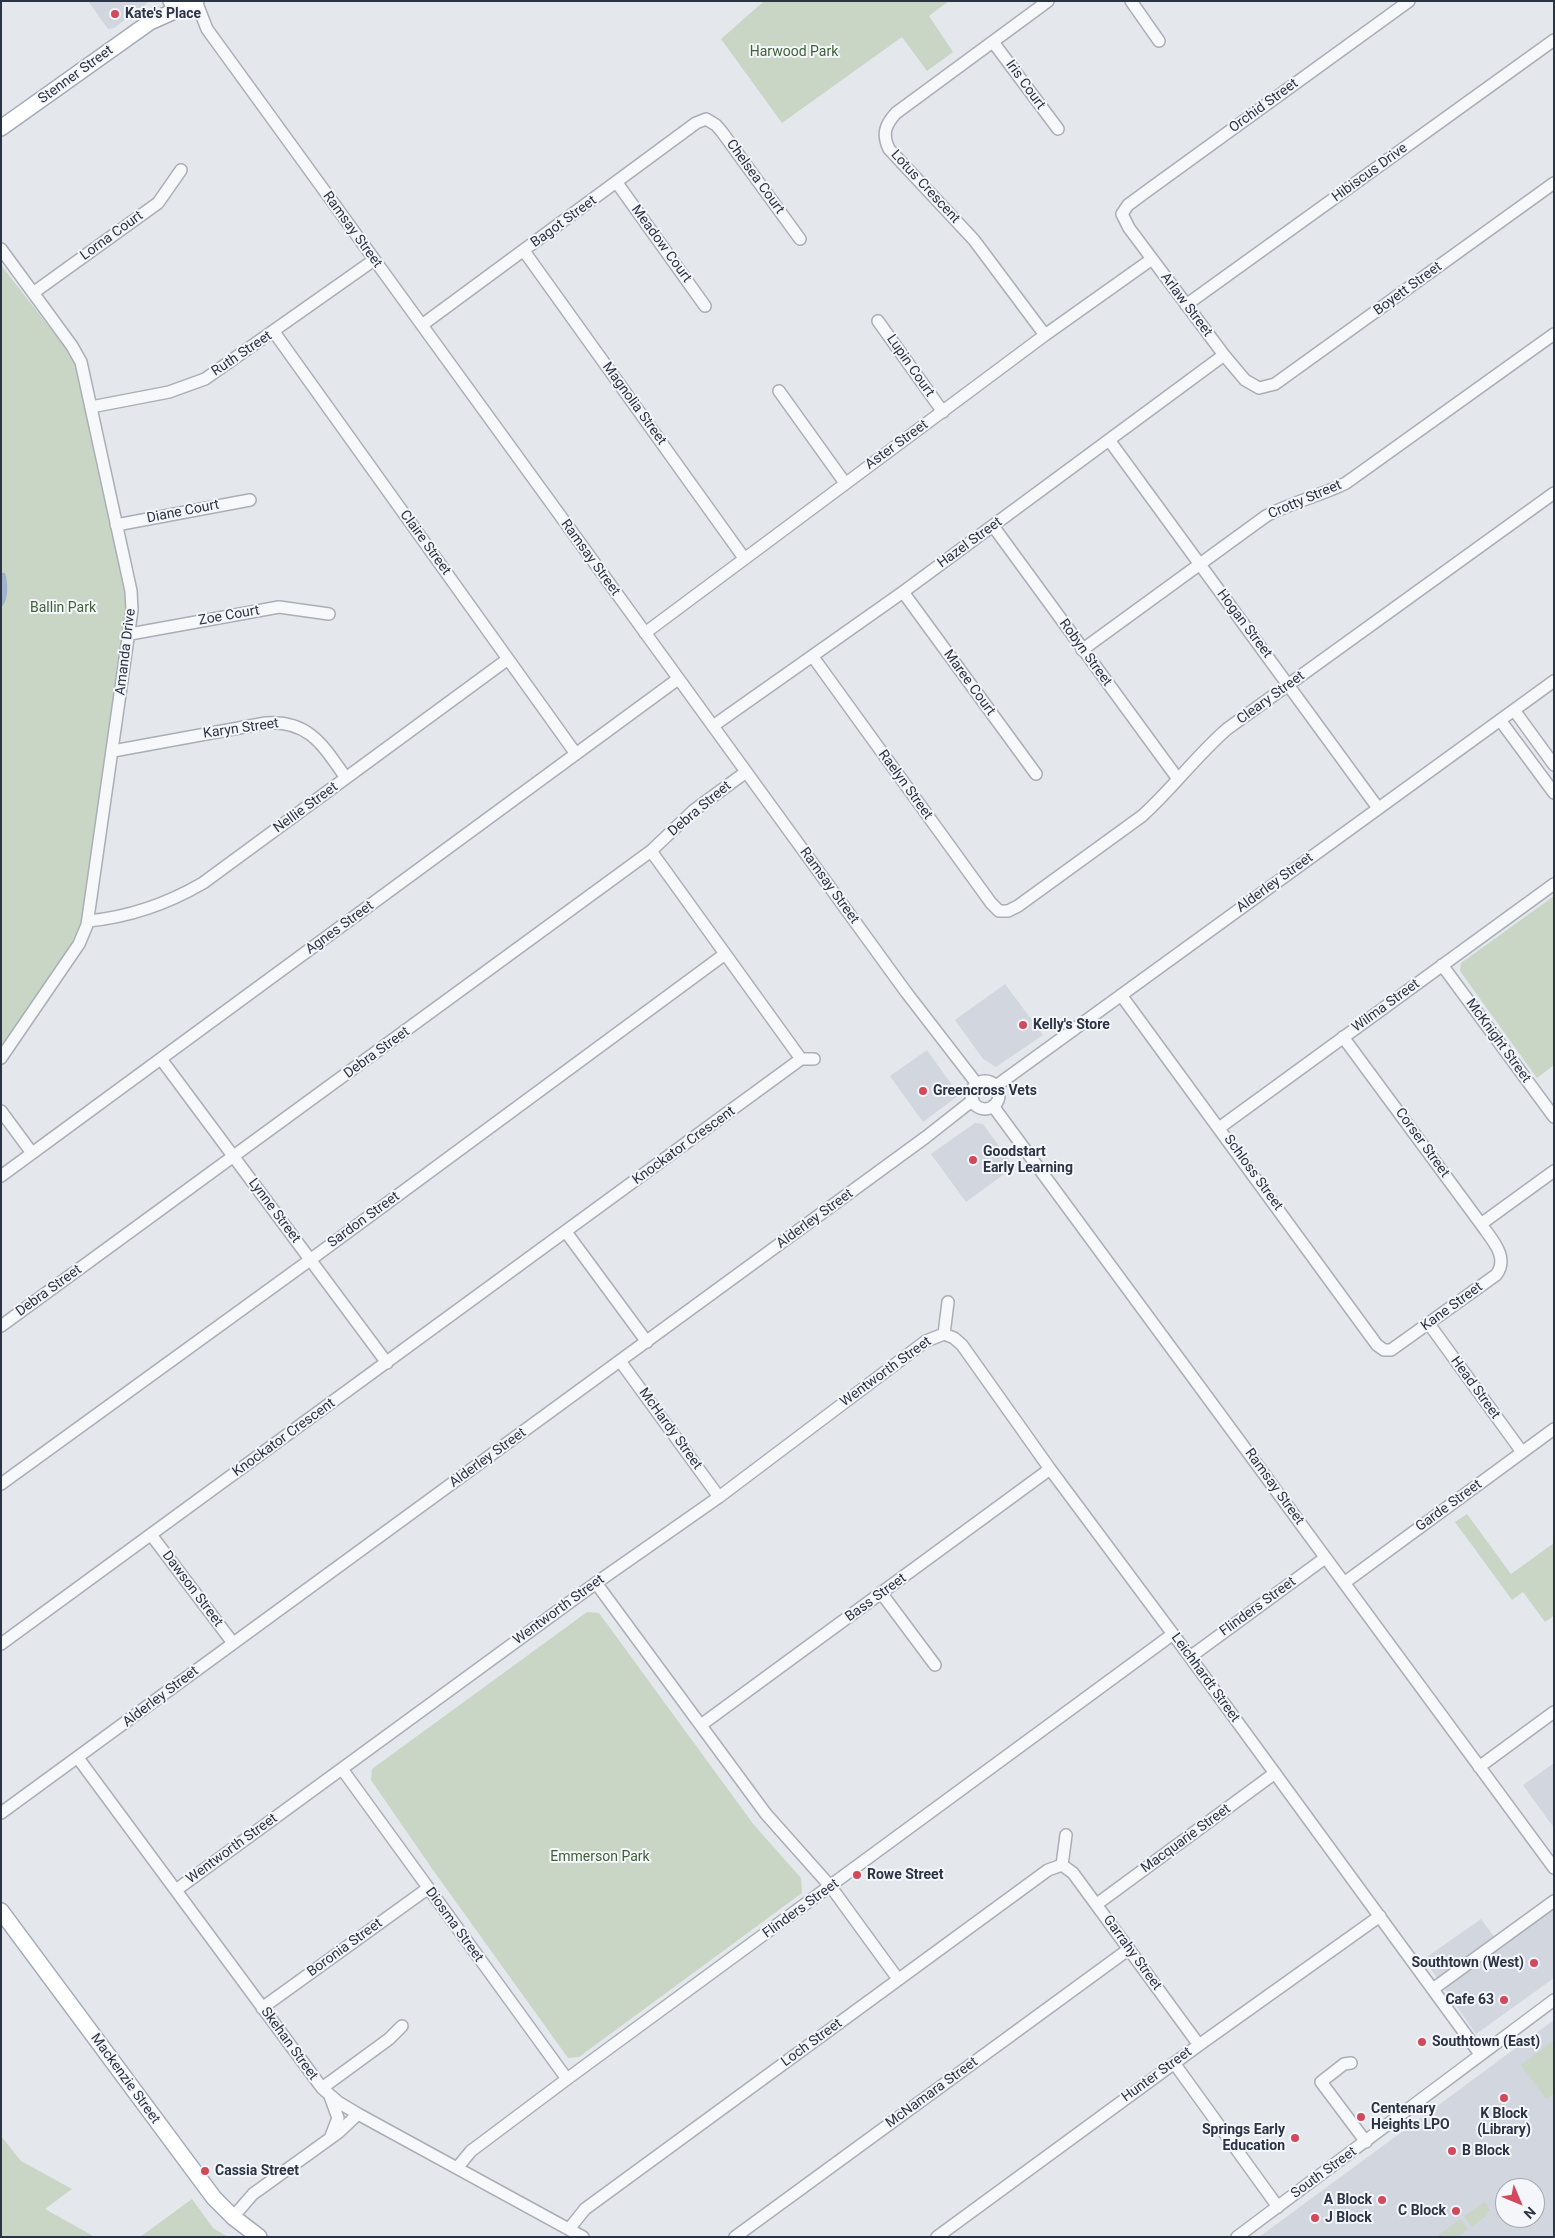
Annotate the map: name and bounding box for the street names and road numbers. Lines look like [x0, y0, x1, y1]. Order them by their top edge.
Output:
street label: Stenner Street [35, 42, 117, 108]
street label: Iris Court [1001, 57, 1049, 113]
street label: Orchid Street [1226, 75, 1302, 137]
street label: Chelsea Court [722, 137, 788, 217]
street label: Hibiscus Drive [1329, 140, 1411, 206]
street label: Lotus Crescent [887, 147, 963, 227]
street label: Ramsay Street [319, 189, 385, 271]
street label: Bagot Street [528, 193, 600, 251]
street label: Meadow Court [627, 202, 695, 286]
street label: Lorna Court [77, 208, 147, 264]
street label: Boyett Street [1371, 259, 1445, 319]
street label: Arlaw Street [1156, 270, 1216, 340]
street label: Ruth Street [209, 328, 275, 380]
street label: Lupin Court [882, 332, 938, 400]
street label: Magnolia Street [598, 359, 670, 449]
street label: Aster Street [862, 417, 932, 473]
street label: Crotty Street [1266, 477, 1344, 523]
street label: Diane Court [145, 497, 221, 527]
street label: Claire Street [396, 507, 454, 579]
street label: Hazel Street [934, 514, 1006, 572]
street label: Ramsay Street [557, 517, 623, 599]
street label: Hogan Street [1213, 586, 1275, 662]
street label: Zoe Court [197, 602, 261, 630]
street label: Amanda Drive [112, 608, 140, 696]
street label: Robyn Street [1055, 616, 1115, 690]
street label: Maree Court [940, 647, 998, 719]
street label: Cleary Street [1234, 668, 1308, 728]
street label: Karyn Street [202, 715, 280, 743]
street label: Raelyn Street [874, 747, 936, 823]
street label: Debra Street [665, 778, 735, 840]
street label: Nellie Street [271, 779, 341, 837]
street label: Ramsay Street [796, 845, 862, 927]
street label: Alderley Street [1234, 850, 1316, 916]
street label: Agnes Street [303, 898, 377, 958]
street label: Wilma Street [1349, 976, 1423, 1036]
street label: McKnight Street [1462, 996, 1534, 1086]
street label: Debra Street [341, 1024, 413, 1082]
street label: Knockator Crescent [630, 1103, 738, 1189]
street label: Corser Street [1391, 1105, 1453, 1181]
street label: Schloss Street [1220, 1132, 1286, 1214]
street label: Lynne Street [244, 1175, 304, 1247]
street label: Alderley Street [774, 1186, 856, 1252]
street label: Sardon Street [325, 1188, 403, 1252]
street label: Debra Street [13, 1262, 85, 1320]
street label: Kane Street [1418, 1279, 1486, 1335]
street label: Wentworth Street [837, 1333, 935, 1411]
street label: Head Street [1447, 1353, 1503, 1423]
street label: McHardy Street [635, 1385, 705, 1473]
street label: Knockator Crescent [230, 1395, 338, 1481]
street label: Alderley Street [447, 1425, 529, 1491]
street label: Ramsay Street [1241, 1446, 1307, 1528]
street label: Garde Street [1413, 1476, 1485, 1536]
street label: Dawson Street [158, 1548, 226, 1630]
street label: Bass Street [842, 1570, 910, 1626]
street label: Wentworth Street [510, 1571, 608, 1649]
street label: Flinders Street [1217, 1574, 1299, 1640]
street label: Leichhardt Street [1167, 1630, 1243, 1726]
street label: Alderley Street [120, 1663, 202, 1731]
street label: Macquarie Street [1138, 1801, 1234, 1877]
street label: Wentworth Street [183, 1810, 281, 1888]
street label: Flinders Street [760, 1876, 842, 1942]
street label: Diosma Street [421, 1884, 487, 1966]
street label: Garrahy Street [1099, 1912, 1165, 1994]
street label: Boronia Street [304, 1915, 386, 1981]
street label: Skehan Street [257, 2004, 321, 2084]
street label: Loch Street [778, 2015, 846, 2071]
street label: Mackenzie Street [87, 2031, 163, 2127]
street label: Hunter Street [1119, 2044, 1195, 2106]
street label: McNamara Street [883, 2054, 981, 2132]
street label: South Street [1288, 2144, 1360, 2202]

